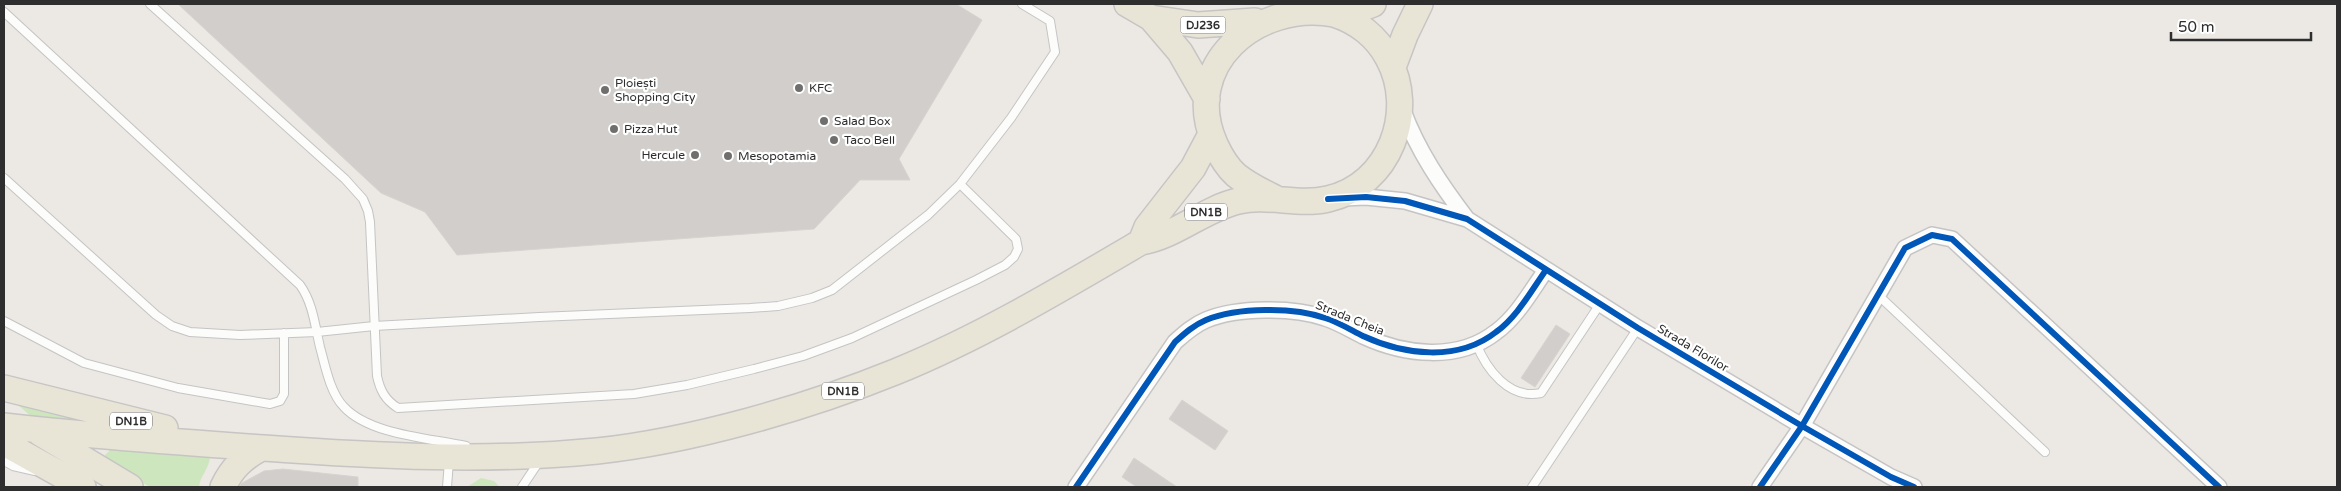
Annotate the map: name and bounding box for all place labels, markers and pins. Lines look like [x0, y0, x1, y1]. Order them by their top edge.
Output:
place label: Ploiești Shopping City [615, 76, 696, 104]
place label: KFC [809, 81, 832, 95]
marker: KFC [793, 82, 805, 94]
marker: Ploiești Shopping City [599, 84, 611, 96]
place label: Salad Box [834, 114, 890, 128]
marker: Salad Box [818, 115, 830, 127]
place label: Pizza Hut [624, 122, 678, 136]
marker: Pizza Hut [608, 123, 620, 135]
place label: Taco Bell [844, 133, 895, 147]
marker: Taco Bell [828, 134, 840, 146]
place label: Hercule [641, 148, 685, 162]
marker: Hercule [689, 149, 701, 161]
place label: Mesopotamia [738, 149, 816, 163]
marker: Mesopotamia [722, 150, 734, 162]

